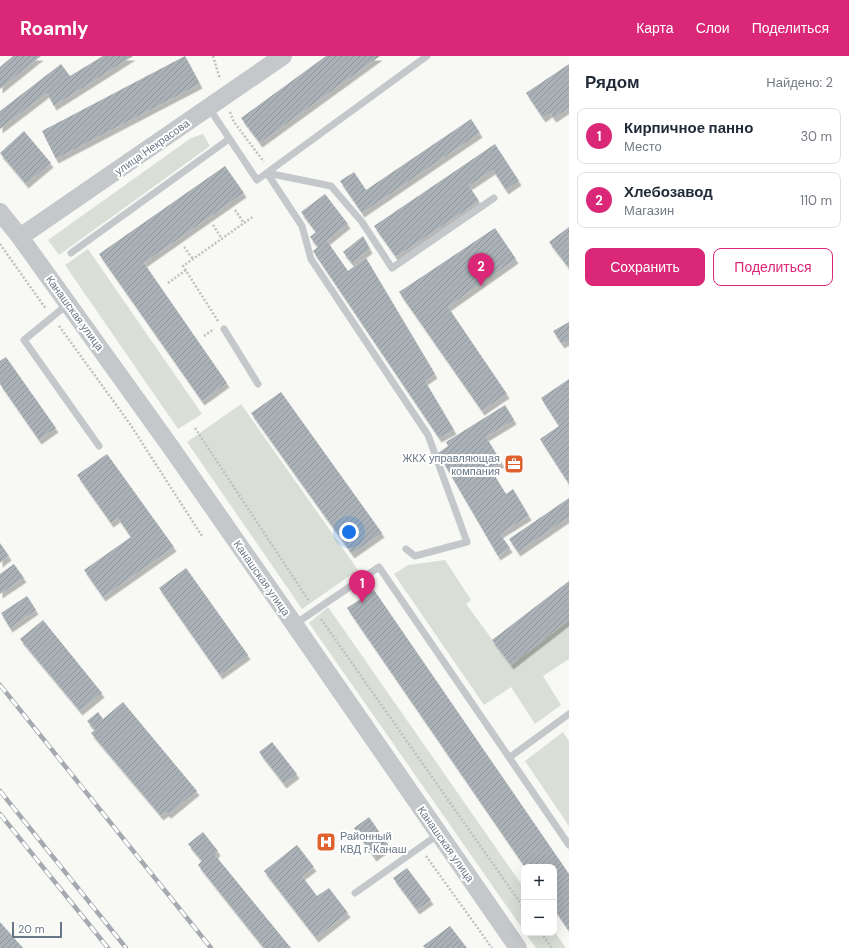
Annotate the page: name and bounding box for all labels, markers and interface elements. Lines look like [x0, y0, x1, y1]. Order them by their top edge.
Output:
text: Roamly [20, 16, 89, 41]
text: Карта [636, 19, 674, 37]
text: Слои [696, 19, 730, 37]
text: Поделиться [752, 19, 829, 37]
text: Рядом [585, 71, 640, 93]
text: Найдено: 2 [766, 74, 833, 91]
street label: улица Некрасова [112, 116, 193, 178]
text: Кирпичное панно [624, 118, 753, 138]
text: 1 [597, 128, 601, 145]
text: 30 m [800, 128, 832, 145]
text: Место [624, 138, 662, 155]
text: Хлебозавод [624, 182, 713, 202]
text: 2 [595, 192, 603, 209]
text: 110 m [800, 192, 832, 209]
text: Магазин [624, 202, 674, 219]
button: Сохранить [585, 248, 705, 286]
button: Поделиться [713, 248, 833, 286]
pin: 2 [468, 253, 494, 286]
street label: Канашская улица [43, 273, 107, 354]
place label: ЖКХ управляющая компания [402, 451, 500, 478]
office icon: ЖКХ управляющая компания [503, 453, 525, 475]
your location [339, 522, 359, 542]
street label: Канашская улица [231, 537, 294, 619]
pin: 1 [349, 570, 375, 603]
street label: Канашская улица [415, 803, 478, 885]
place label: Районный КВД г. Канаш [340, 829, 407, 856]
hospital icon: Районный КВД г. Канаш [315, 831, 337, 853]
map controls [521, 864, 557, 936]
button: + [521, 864, 557, 900]
button: − [521, 900, 557, 936]
scale bar [12, 920, 62, 939]
text: 20 m [18, 922, 44, 936]

